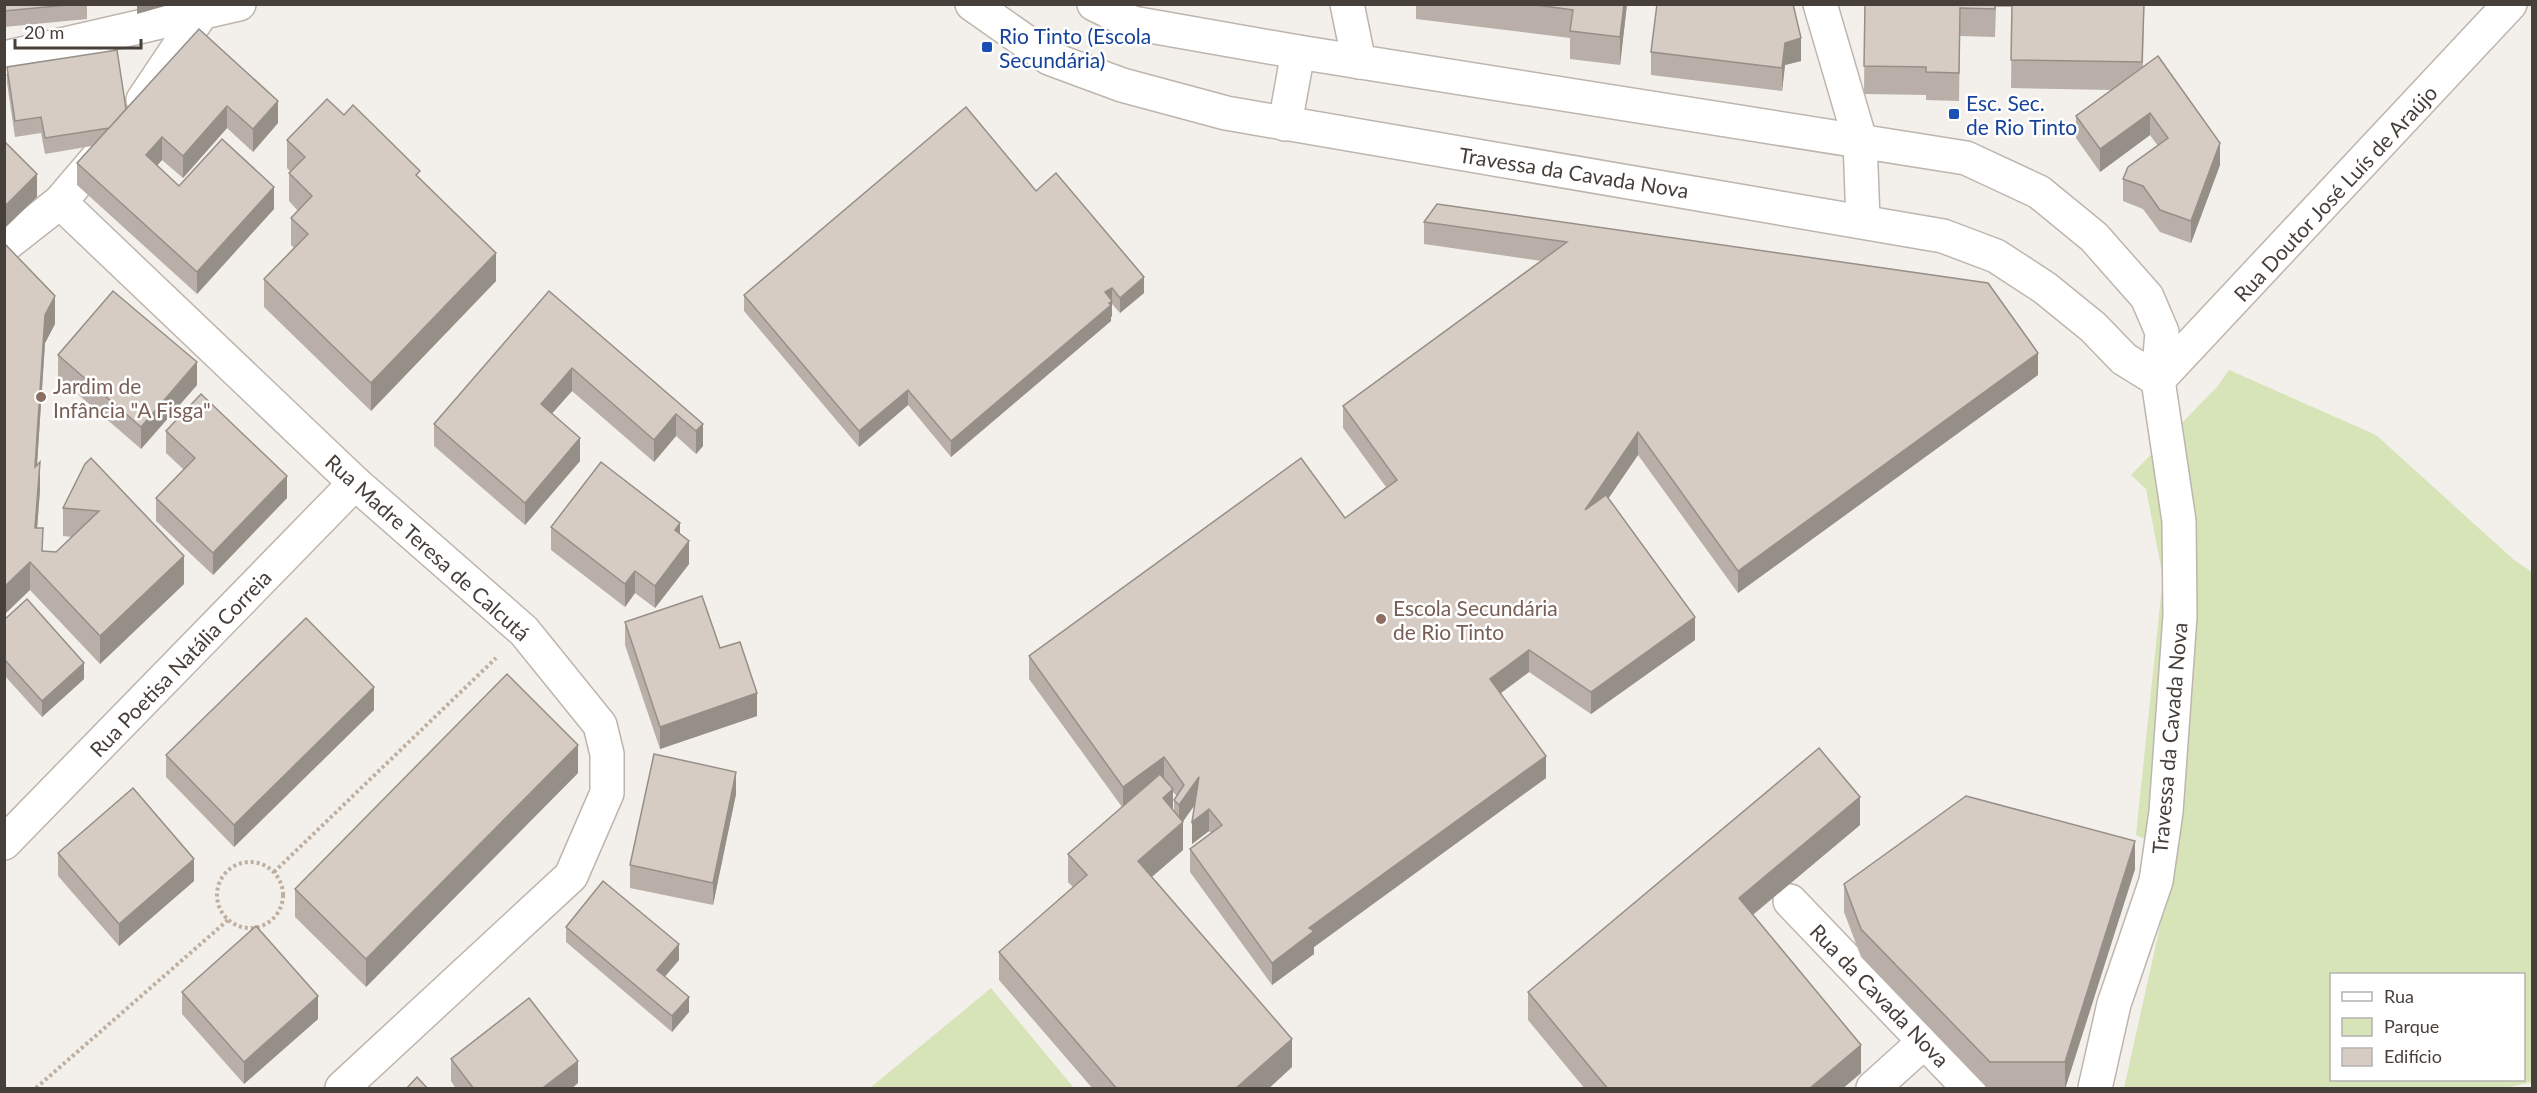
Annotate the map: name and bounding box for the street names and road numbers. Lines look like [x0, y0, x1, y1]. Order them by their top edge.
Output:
street label: Rua Doutor José Luís de Araújo [2228, 80, 2442, 306]
street label: Travessa da Cavada Nova [1457, 141, 1691, 203]
street label: Rua Madre Teresa de Calcutá [321, 449, 535, 645]
street label: Rua Poetisa Natália Correia [84, 564, 276, 762]
street label: Travessa da Cavada Nova [2146, 621, 2192, 855]
street label: Rua da Cavada Nova [1805, 918, 1955, 1072]

